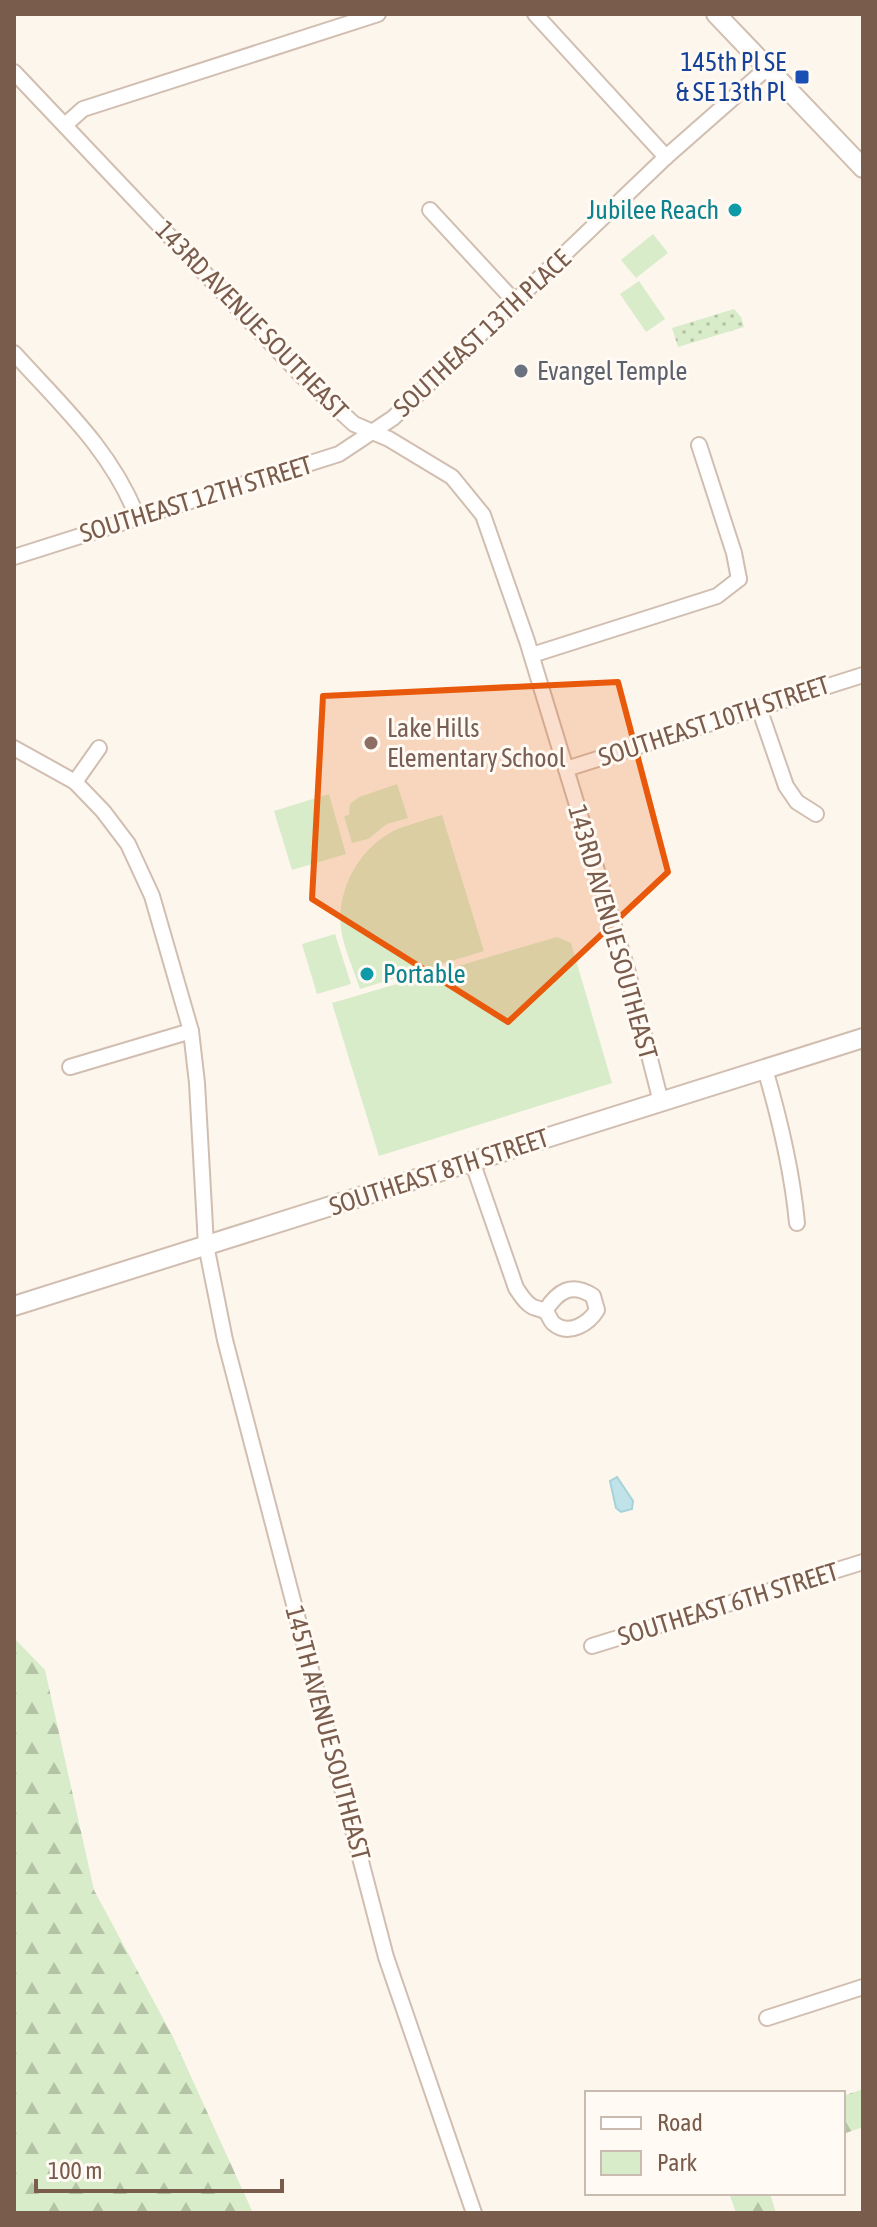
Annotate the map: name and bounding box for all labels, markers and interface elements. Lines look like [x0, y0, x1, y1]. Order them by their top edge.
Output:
place label: 145th Pl SE & SE 13th Pl [676, 47, 786, 107]
marker: 145th Pl SE & SE 13th Pl [793, 68, 811, 86]
place label: Jubilee Reach [587, 195, 719, 225]
marker: Jubilee Reach [726, 201, 744, 219]
street label: 143RD AVENUE SOUTHEAST [150, 215, 355, 426]
street label: SOUTHEAST 13TH PLACE [387, 243, 577, 423]
place label: Evangel Temple [537, 356, 687, 386]
marker: Evangel Temple [512, 362, 530, 380]
street label: SOUTHEAST 12TH STREET [76, 449, 316, 549]
street label: SOUTHEAST 10TH STREET [595, 669, 834, 773]
place label: Lake Hills Elementary School [387, 713, 566, 773]
marker: Lake Hills Elementary School [362, 734, 380, 752]
street label: 143RD AVENUE SOUTHEAST [562, 801, 664, 1063]
place label: Portable [383, 959, 465, 989]
marker: Portable [358, 965, 376, 983]
street label: SOUTHEAST 8TH STREET [326, 1122, 553, 1222]
street label: SOUTHEAST 6TH STREET [614, 1556, 842, 1652]
street label: 145TH AVENUE SOUTHEAST [280, 1602, 377, 1864]
legend [585, 2091, 845, 2195]
text: Road [657, 2109, 703, 2136]
scale bar [36, 2143, 282, 2193]
text: Park [657, 2149, 698, 2176]
text: 100 m [48, 2157, 102, 2184]

